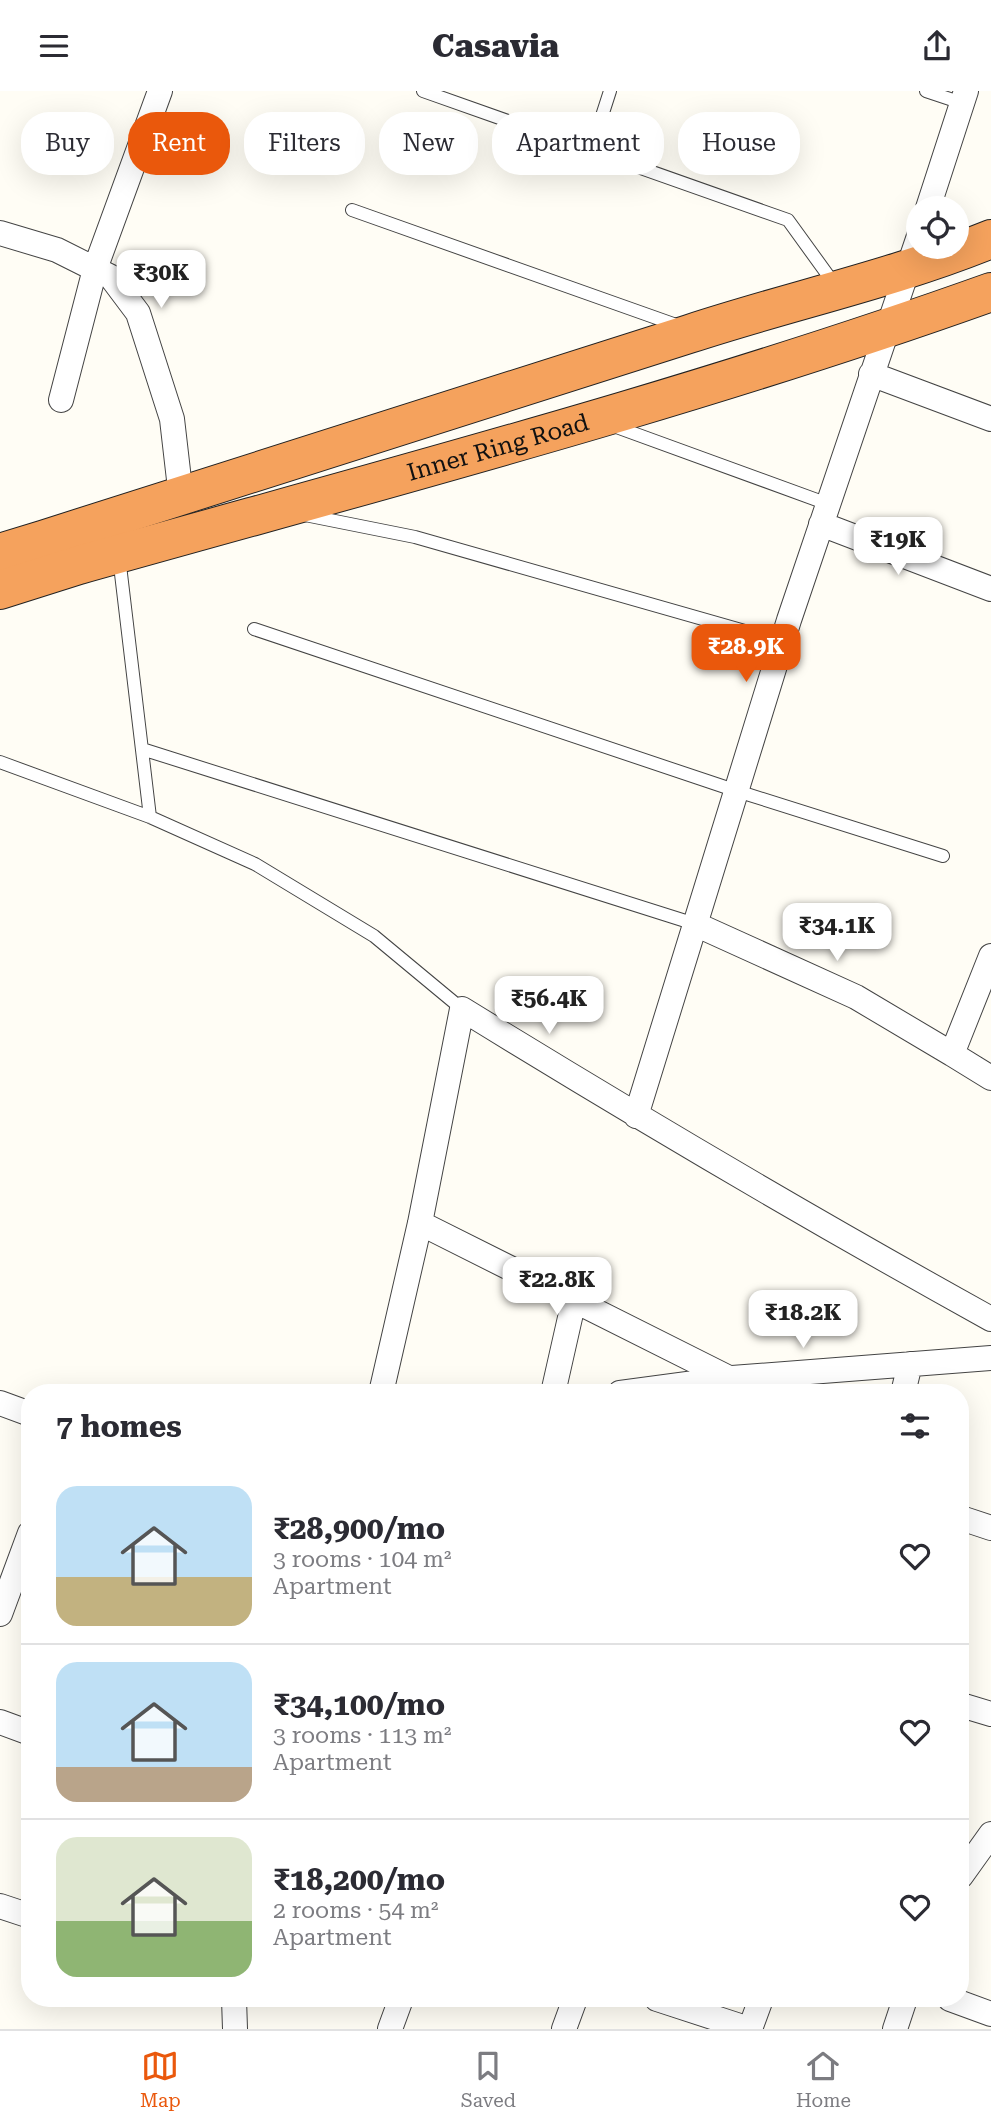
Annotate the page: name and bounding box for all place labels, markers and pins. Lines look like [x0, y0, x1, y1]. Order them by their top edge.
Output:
pin: ₹30K [120, 251, 202, 310]
pin: ₹19K [857, 517, 939, 577]
pin: ₹28.9K [689, 625, 803, 684]
pin: ₹34.1K [780, 903, 894, 963]
pin: ₹56.4K [492, 977, 606, 1036]
pin: ₹22.8K [500, 1257, 614, 1317]
pin: ₹18.2K [746, 1291, 860, 1350]

